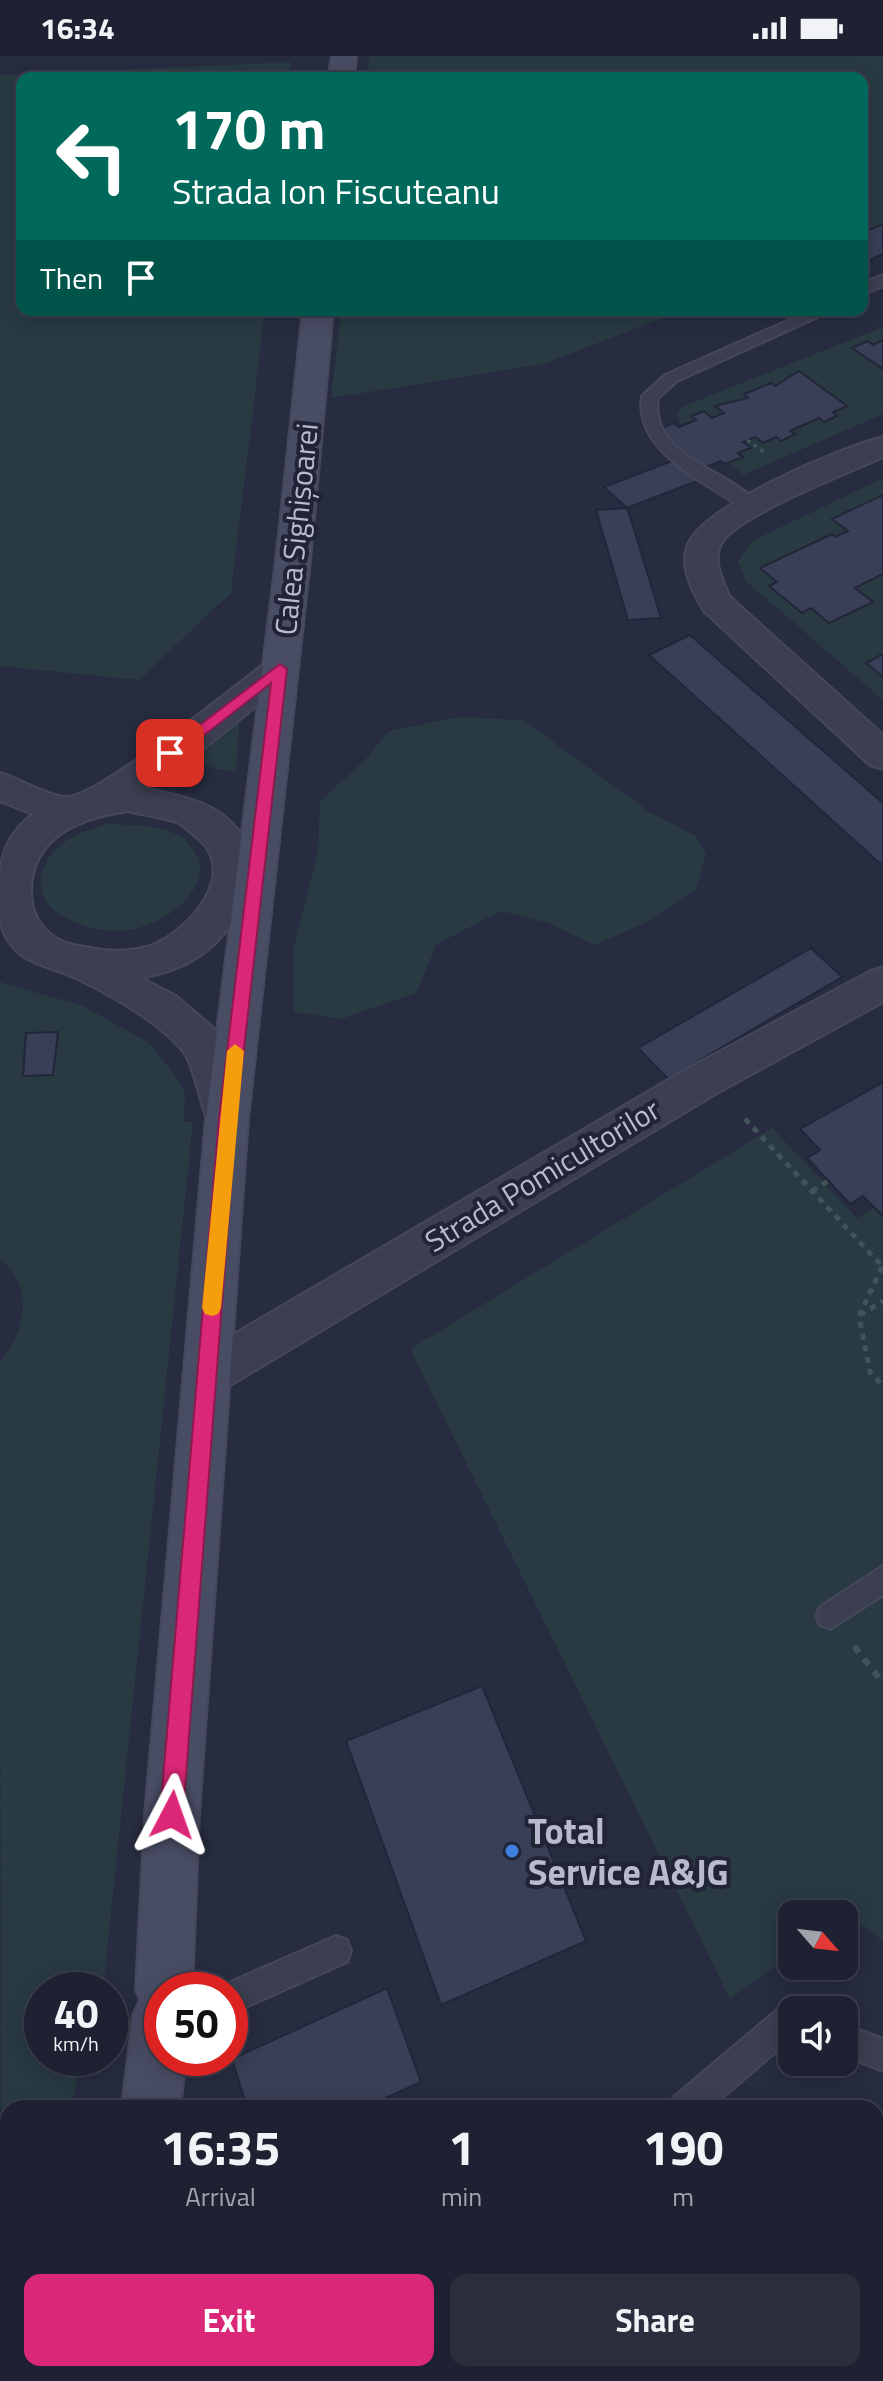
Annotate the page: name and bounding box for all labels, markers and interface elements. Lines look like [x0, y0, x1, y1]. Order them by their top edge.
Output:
text: 16:34 [40, 5, 115, 51]
text: 170 m [172, 86, 325, 171]
icon: left [40, 104, 144, 208]
text: Strada Ion Fiscuteanu [172, 163, 500, 218]
text: Then [40, 255, 103, 301]
icon: arrive [119, 256, 163, 300]
street label: Calea Sighișoarei [262, 421, 330, 637]
pin [136, 719, 204, 787]
icon: arrive [148, 731, 192, 775]
street label: Strada Pomicultorilor [416, 1087, 668, 1263]
position arrow [130, 1773, 214, 1857]
place label: Total Service A&JG [528, 1803, 729, 1899]
marker: Total Service A&JG [503, 1842, 521, 1860]
north arrow [778, 1900, 858, 1980]
map controls [778, 1900, 858, 2076]
speed limit sign: 50 [144, 1972, 248, 2076]
text: 40 [54, 1983, 98, 2044]
button: sound [778, 1996, 858, 2076]
text: km/h [53, 2028, 99, 2059]
text: 16:35 [161, 2111, 280, 2184]
text: 1 [448, 2111, 475, 2184]
text: 190 [643, 2111, 723, 2184]
text: Arrival [185, 2177, 256, 2216]
text: min [441, 2177, 482, 2216]
text: m [672, 2177, 694, 2216]
button: Exit [24, 2274, 434, 2366]
button: Share [450, 2274, 860, 2366]

